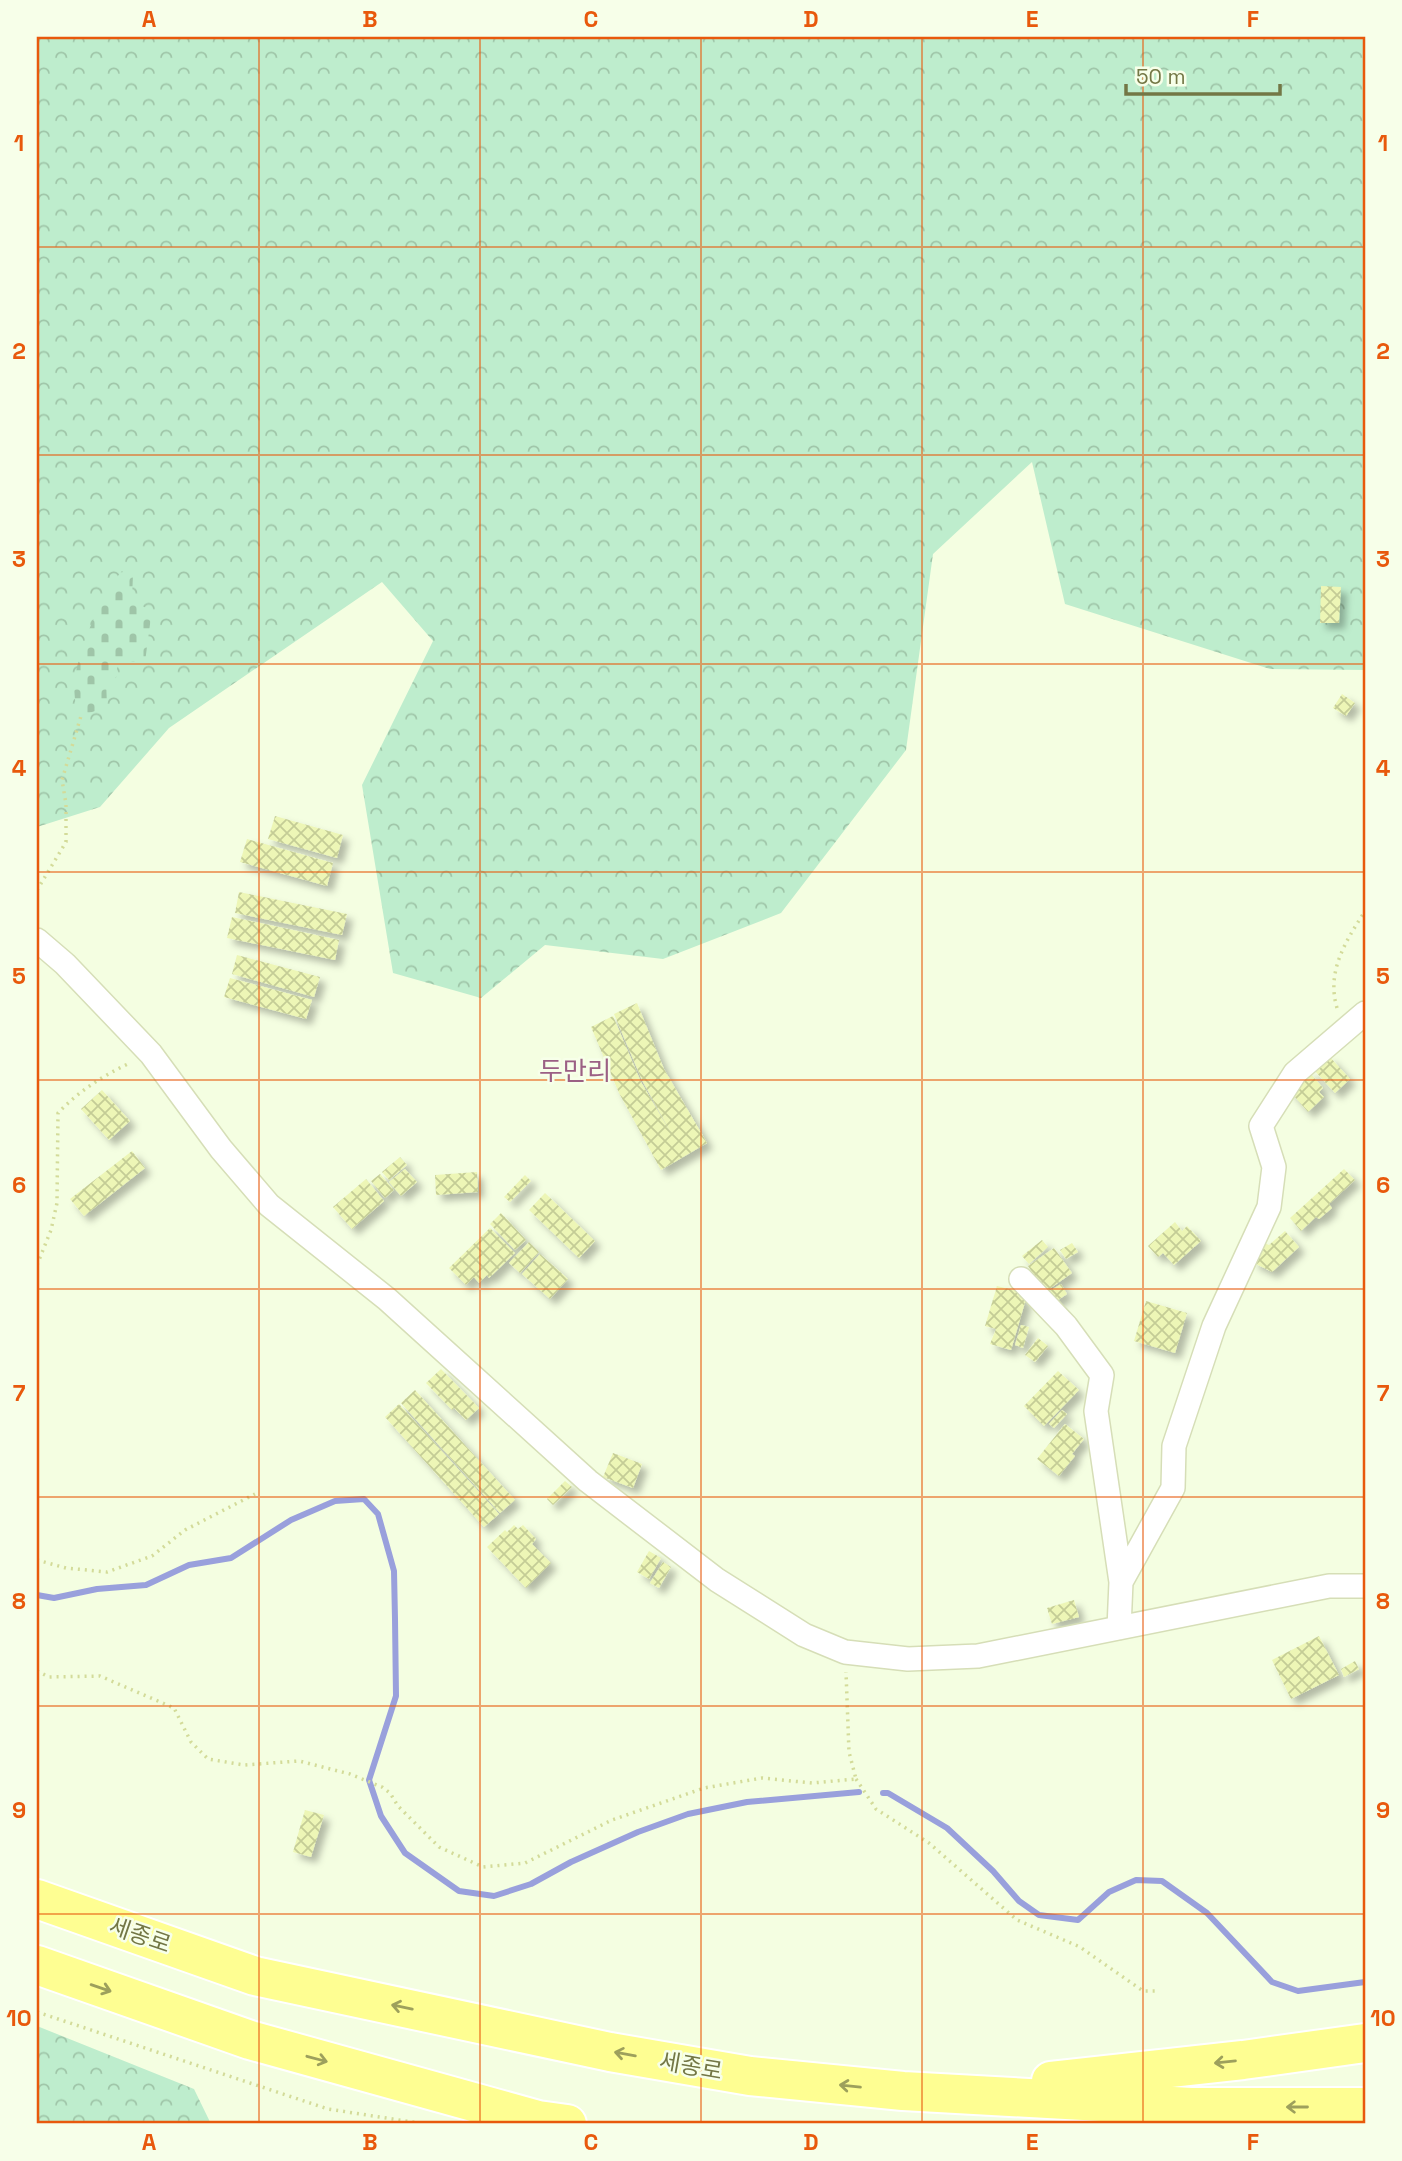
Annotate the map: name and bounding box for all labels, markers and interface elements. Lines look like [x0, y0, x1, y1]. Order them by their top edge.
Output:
text: A [142, 4, 157, 34]
text: B [362, 4, 378, 34]
text: C [584, 4, 598, 34]
text: D [803, 4, 819, 34]
text: E [1026, 4, 1038, 34]
text: F [1247, 4, 1259, 34]
scale bar [1126, 52, 1280, 96]
text: 50 m [1136, 63, 1186, 90]
text: 1 [14, 128, 24, 158]
text: 1 [1378, 128, 1388, 158]
text: 2 [12, 336, 26, 366]
text: 2 [1376, 336, 1390, 366]
text: 3 [12, 544, 26, 574]
text: 3 [1376, 544, 1390, 574]
text: 4 [12, 753, 27, 783]
text: 4 [1376, 753, 1391, 783]
text: 5 [12, 961, 26, 991]
text: 5 [1376, 961, 1390, 991]
district label: 두만리 [539, 1054, 611, 1088]
text: 6 [12, 1170, 26, 1200]
text: 6 [1376, 1170, 1390, 1200]
text: 7 [13, 1378, 26, 1408]
text: 7 [1377, 1378, 1390, 1408]
text: 8 [12, 1586, 26, 1616]
text: 8 [1376, 1586, 1390, 1616]
text: 9 [12, 1795, 26, 1825]
text: 9 [1376, 1795, 1390, 1825]
street label: 세종로 [105, 1910, 175, 1960]
one-way arrow [90, 1983, 112, 1995]
one-way arrow [391, 2000, 414, 2014]
text: 10 [6, 2003, 32, 2033]
text: 10 [1370, 2003, 1396, 2033]
street label: 세종로 [657, 2046, 725, 2086]
one-way arrow [614, 2047, 636, 2060]
one-way arrow [305, 2053, 328, 2066]
one-way arrow [1214, 2056, 1237, 2069]
one-way arrow [839, 2079, 862, 2092]
one-way arrow [1286, 2100, 1309, 2114]
text: A [142, 2127, 157, 2157]
text: B [362, 2127, 378, 2157]
text: C [584, 2127, 598, 2157]
text: D [803, 2127, 819, 2157]
text: E [1026, 2127, 1038, 2157]
text: F [1247, 2127, 1259, 2157]

